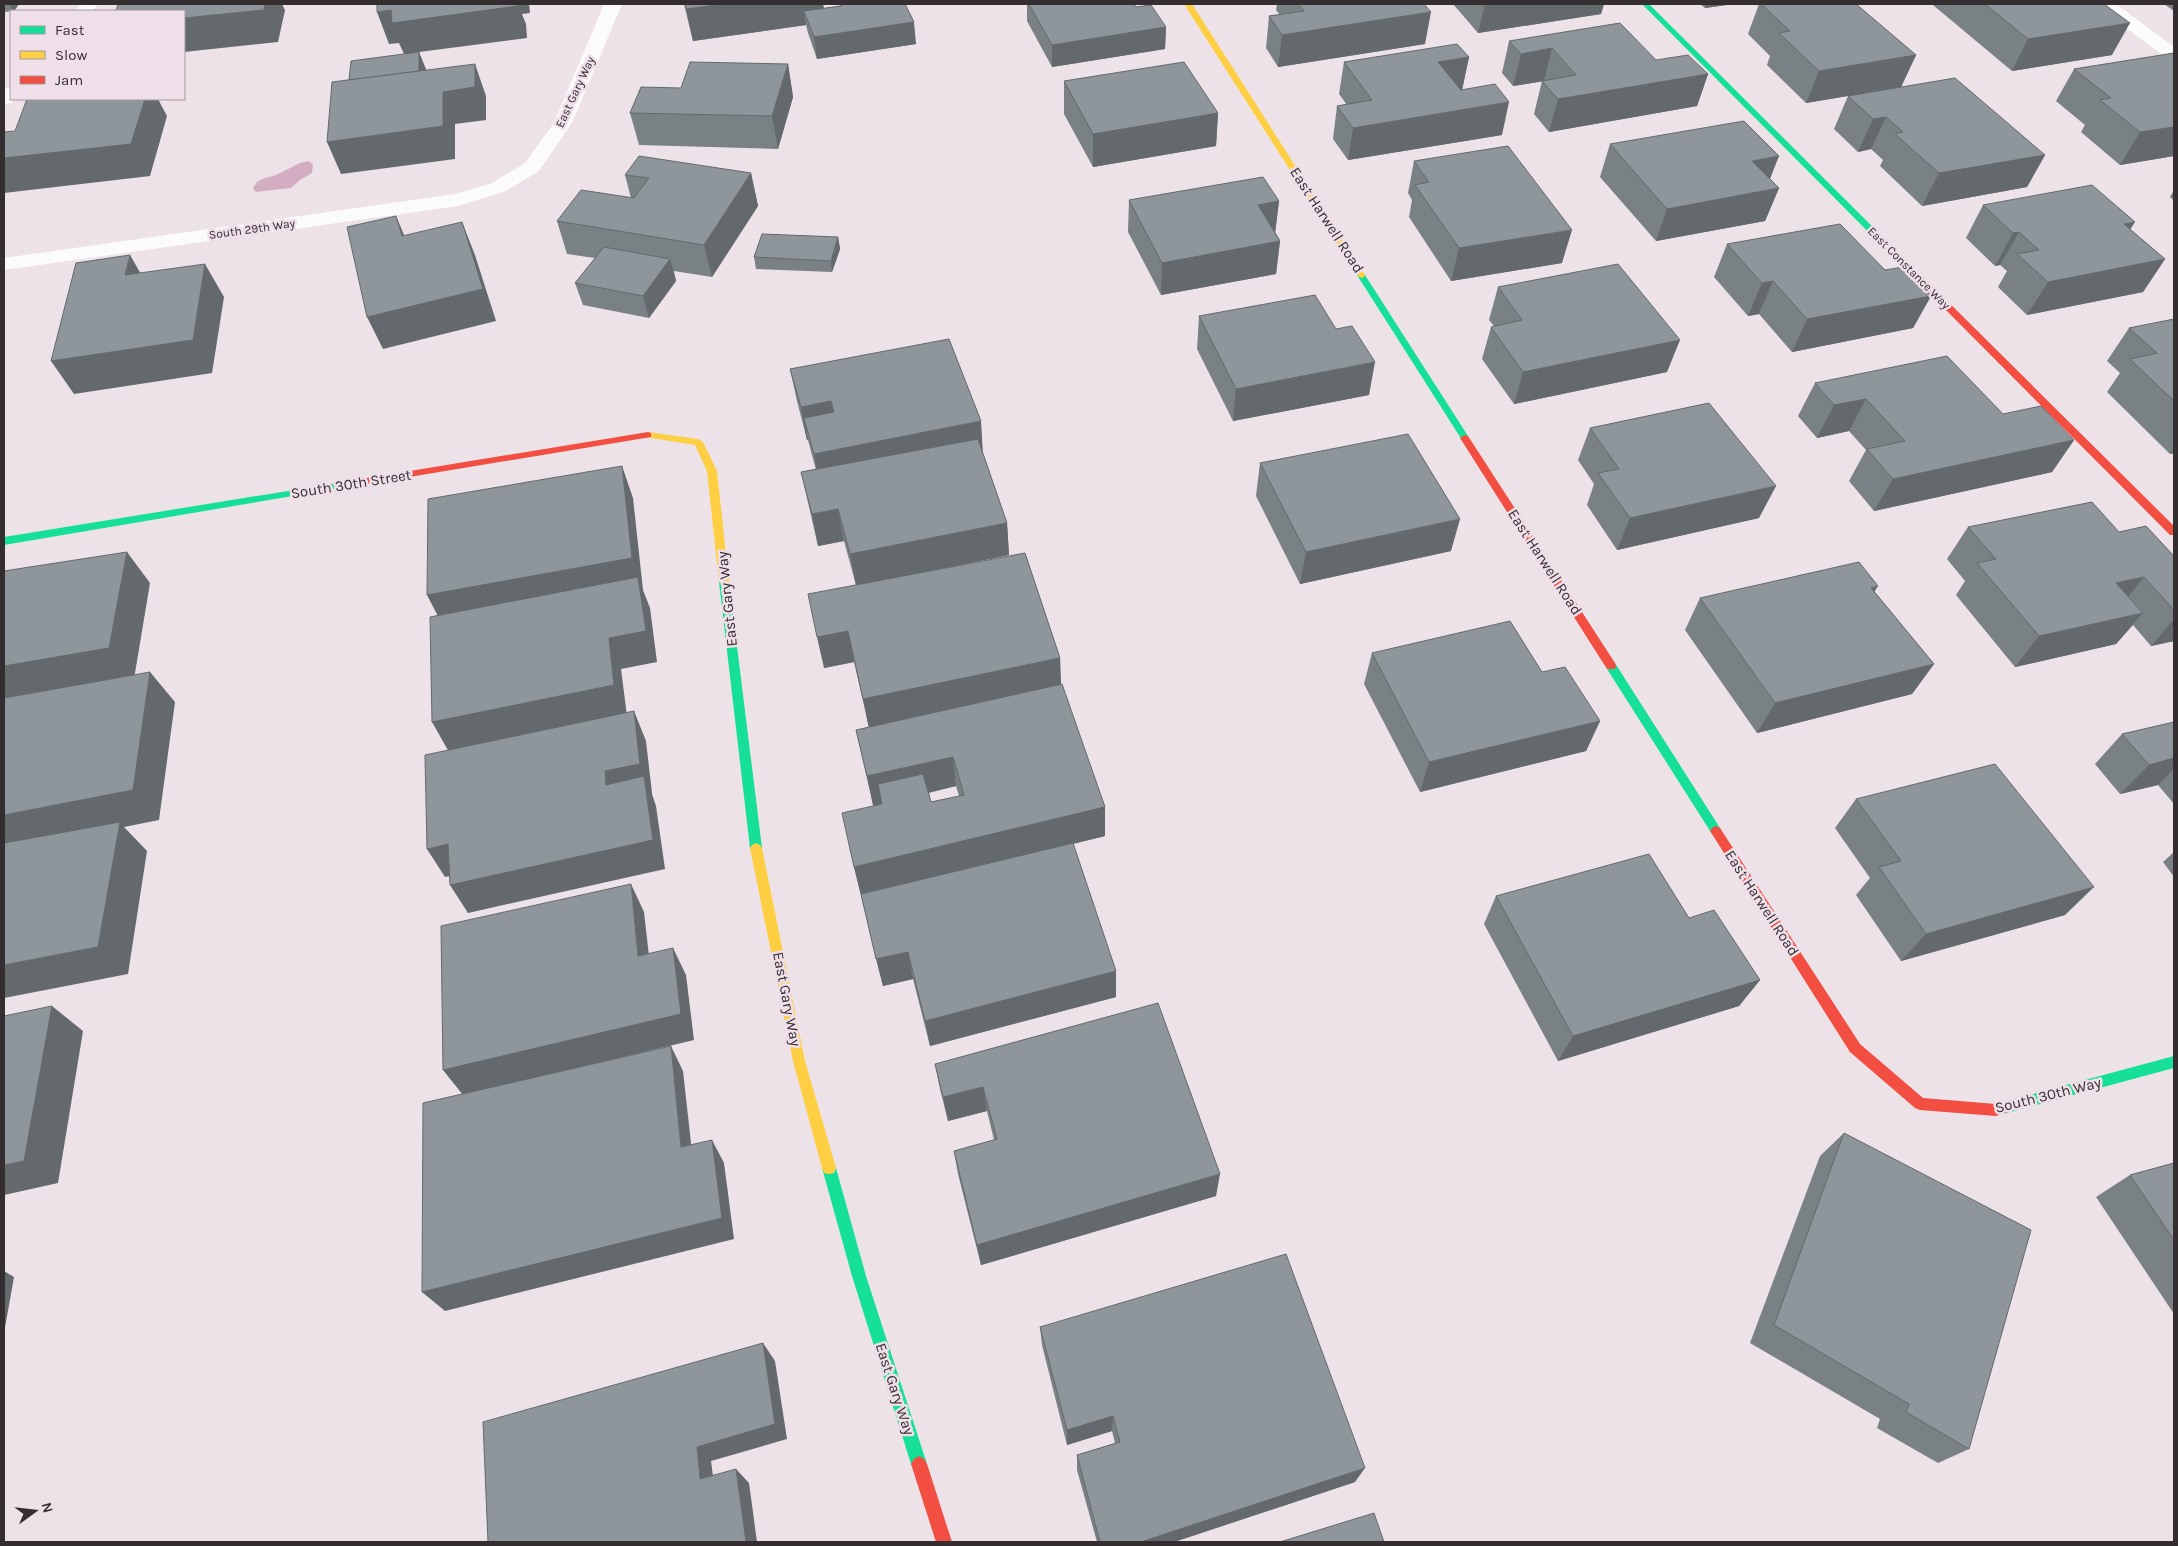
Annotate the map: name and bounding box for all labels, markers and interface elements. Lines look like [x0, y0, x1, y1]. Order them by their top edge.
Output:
legend [10, 10, 185, 100]
text: Fast [55, 21, 85, 39]
text: Slow [55, 46, 87, 64]
street label: East Gary Way [552, 54, 598, 130]
text: Jam [55, 71, 83, 89]
street label: East Harwell Road [1286, 164, 1368, 276]
street label: South 29th Way [208, 216, 296, 242]
street label: East Constance Way [1865, 224, 1953, 312]
street label: South 30th Street [289, 466, 413, 502]
street label: East Harwell Road [1504, 506, 1586, 618]
street label: East Gary Way [713, 550, 741, 648]
street label: East Harwell Road [1721, 847, 1803, 959]
street label: East Gary Way [769, 950, 805, 1048]
street label: South 30th Way [1993, 1073, 2103, 1117]
street label: East Gary Way [872, 1341, 918, 1437]
north arrow [10, 1486, 60, 1536]
text: N [38, 1501, 57, 1515]

